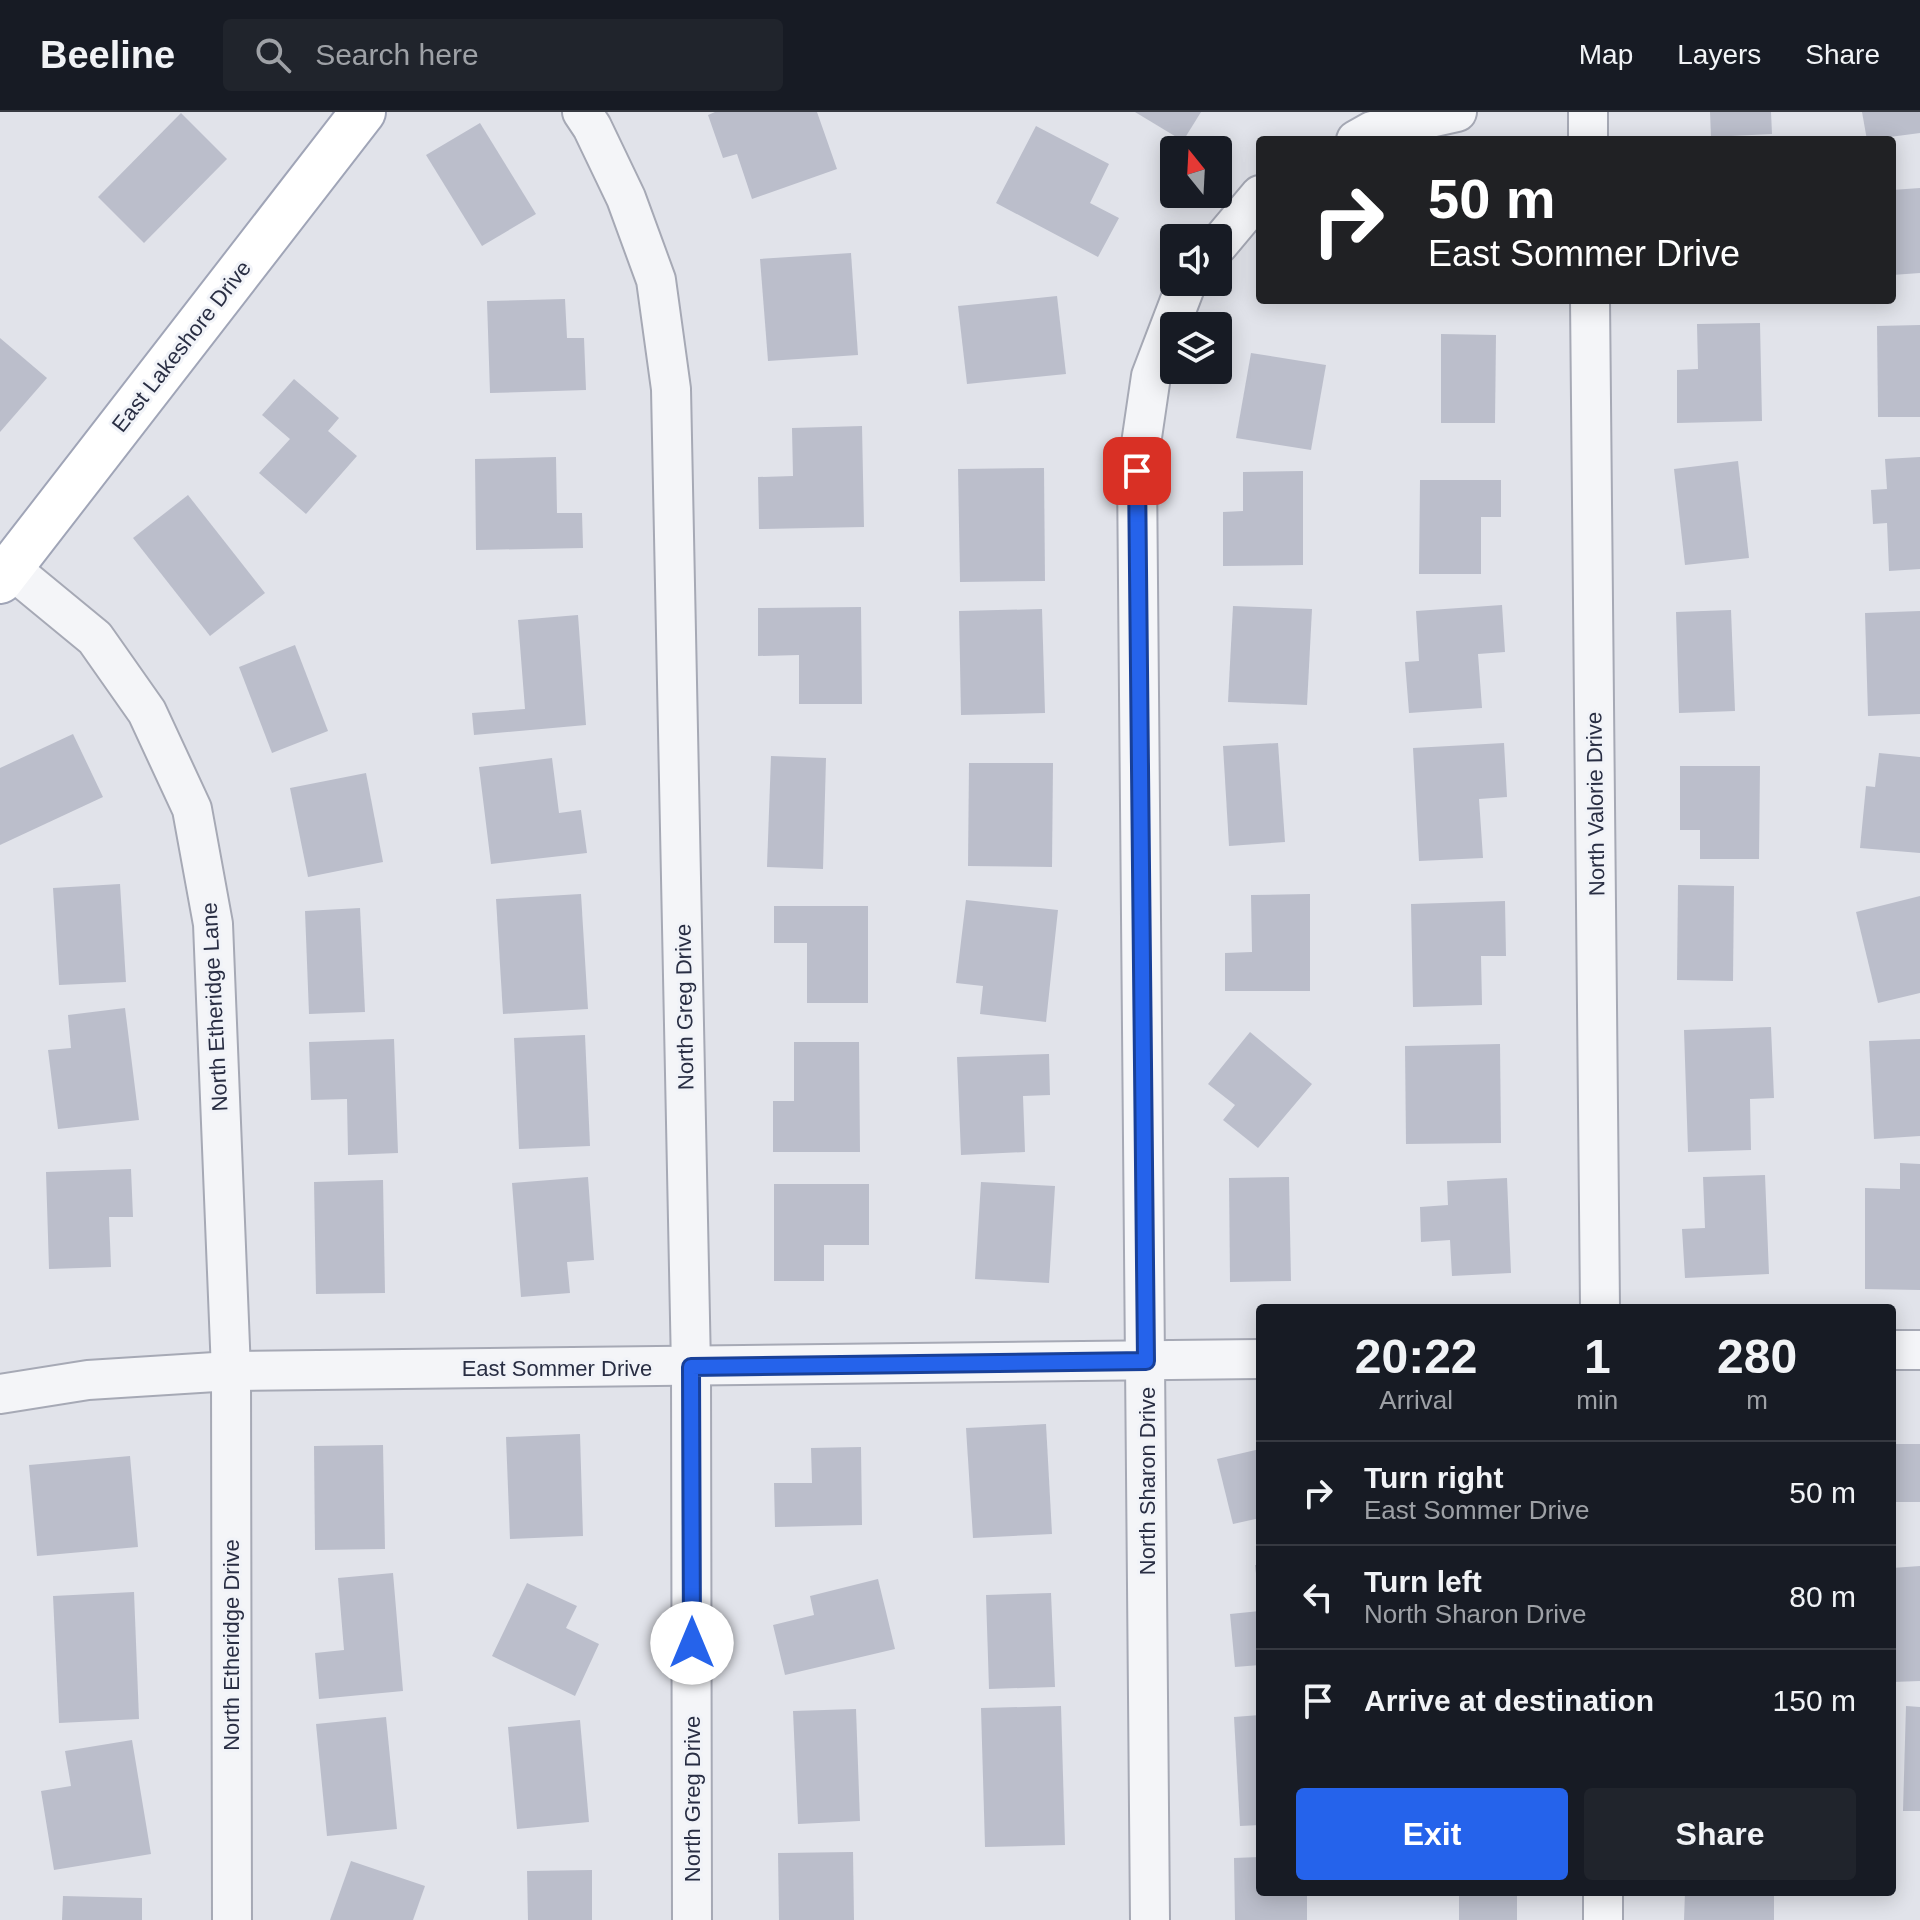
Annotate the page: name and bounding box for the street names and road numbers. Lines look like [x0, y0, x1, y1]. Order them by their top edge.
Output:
street label: East Lakeshore Drive [107, 256, 256, 437]
street label: North Valorie Drive [1581, 712, 1610, 896]
street label: North Etheridge Lane [197, 902, 232, 1112]
street label: North Greg Drive [671, 924, 698, 1090]
street label: East Sommer Drive [462, 1356, 652, 1381]
street label: North Sharon Drive [1135, 1387, 1160, 1575]
street label: North Etheridge Drive [219, 1539, 244, 1751]
street label: North Greg Drive [680, 1716, 705, 1882]

